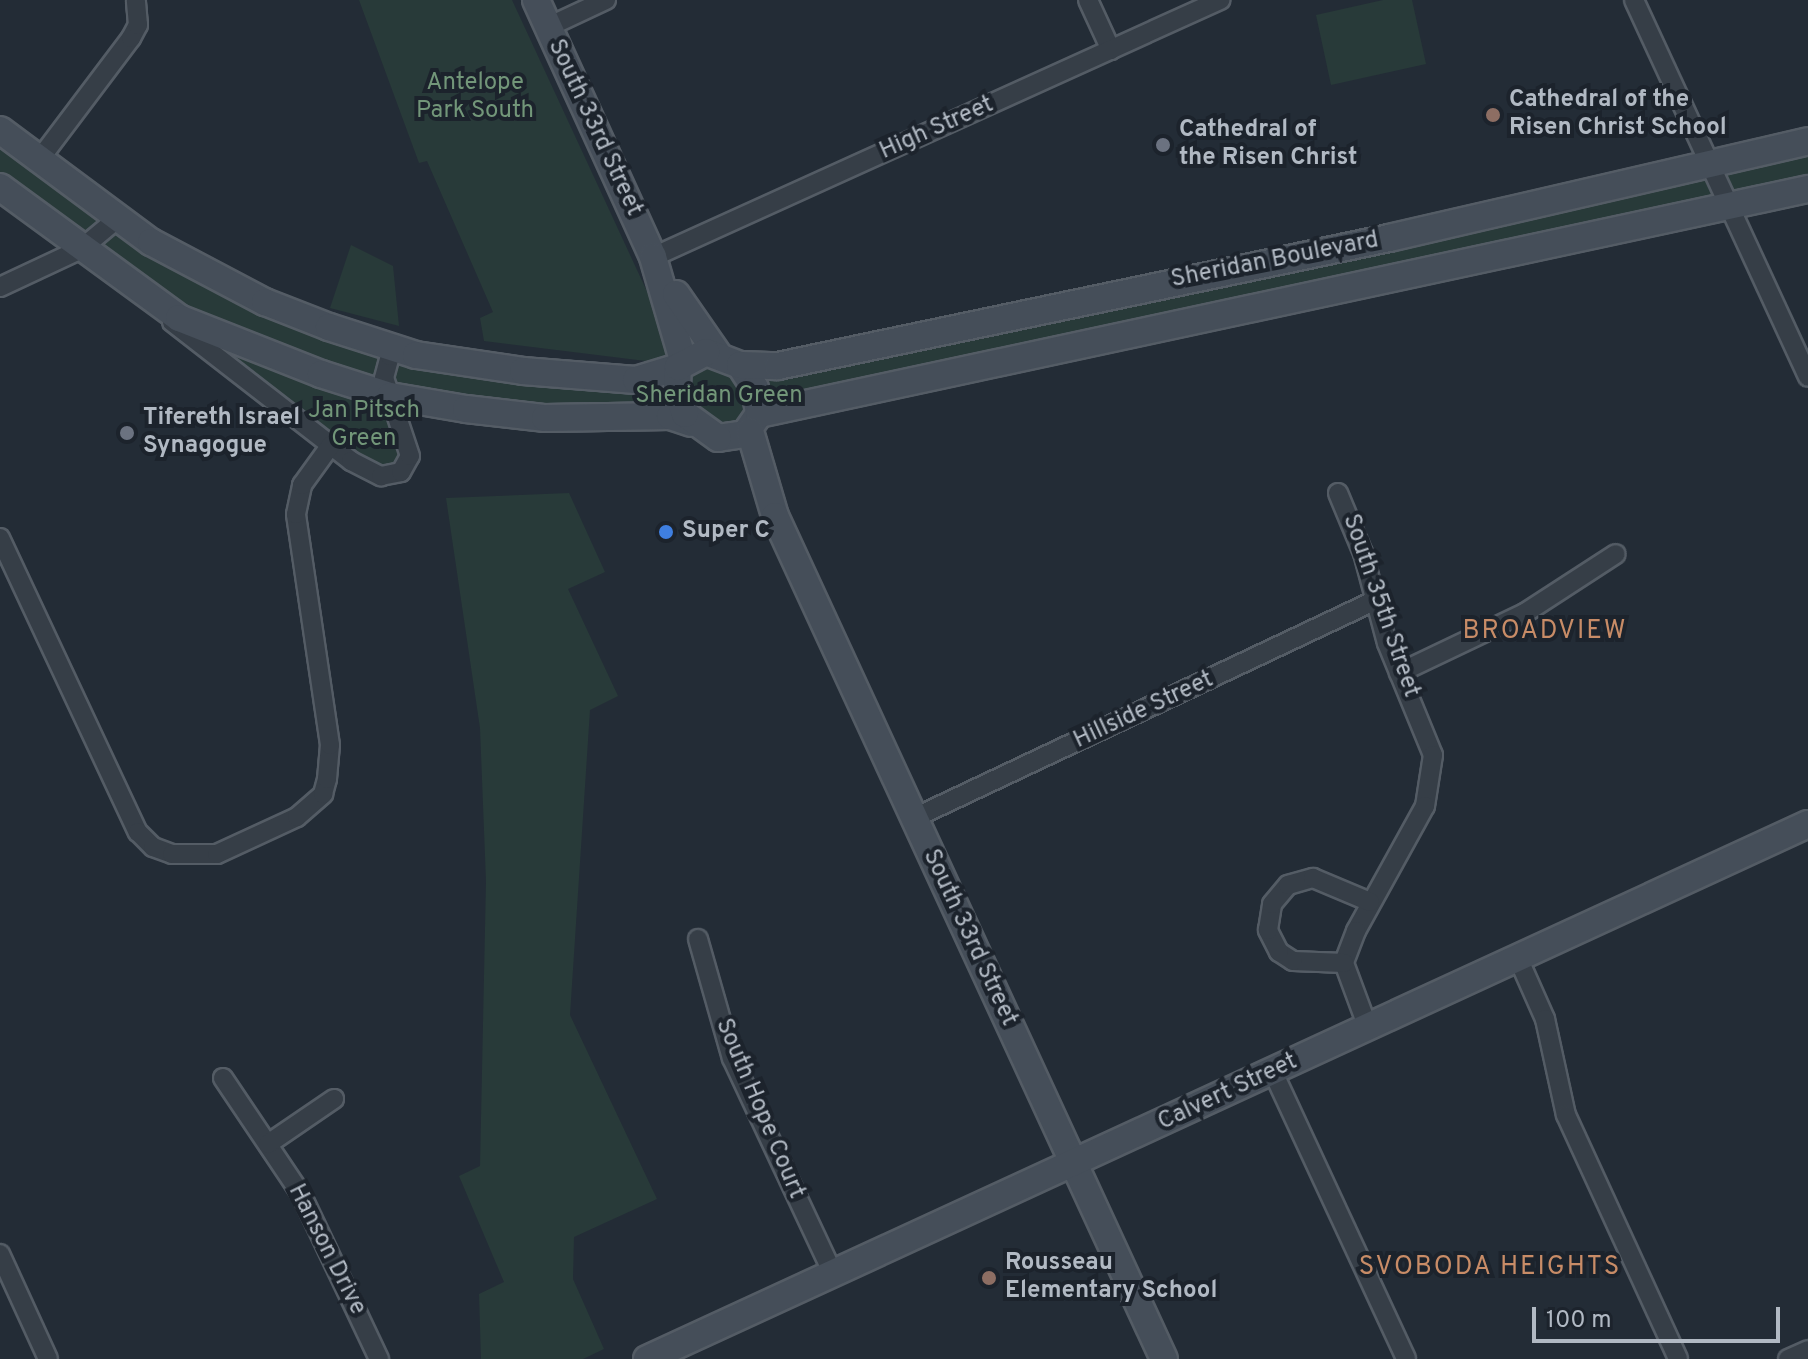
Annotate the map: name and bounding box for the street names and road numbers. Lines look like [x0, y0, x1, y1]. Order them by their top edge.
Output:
street label: South 33rd Street [540, 35, 648, 221]
street label: High Street [876, 91, 998, 167]
street label: Sheridan Boulevard [1169, 227, 1381, 295]
street label: South 35th Street [1335, 511, 1425, 701]
street label: Hillside Street [1070, 666, 1218, 756]
street label: South 33rd Street [915, 845, 1023, 1031]
street label: South Hope Court [708, 1015, 810, 1203]
street label: Calvert Street [1154, 1048, 1302, 1138]
street label: Hanson Drive [281, 1180, 371, 1320]

